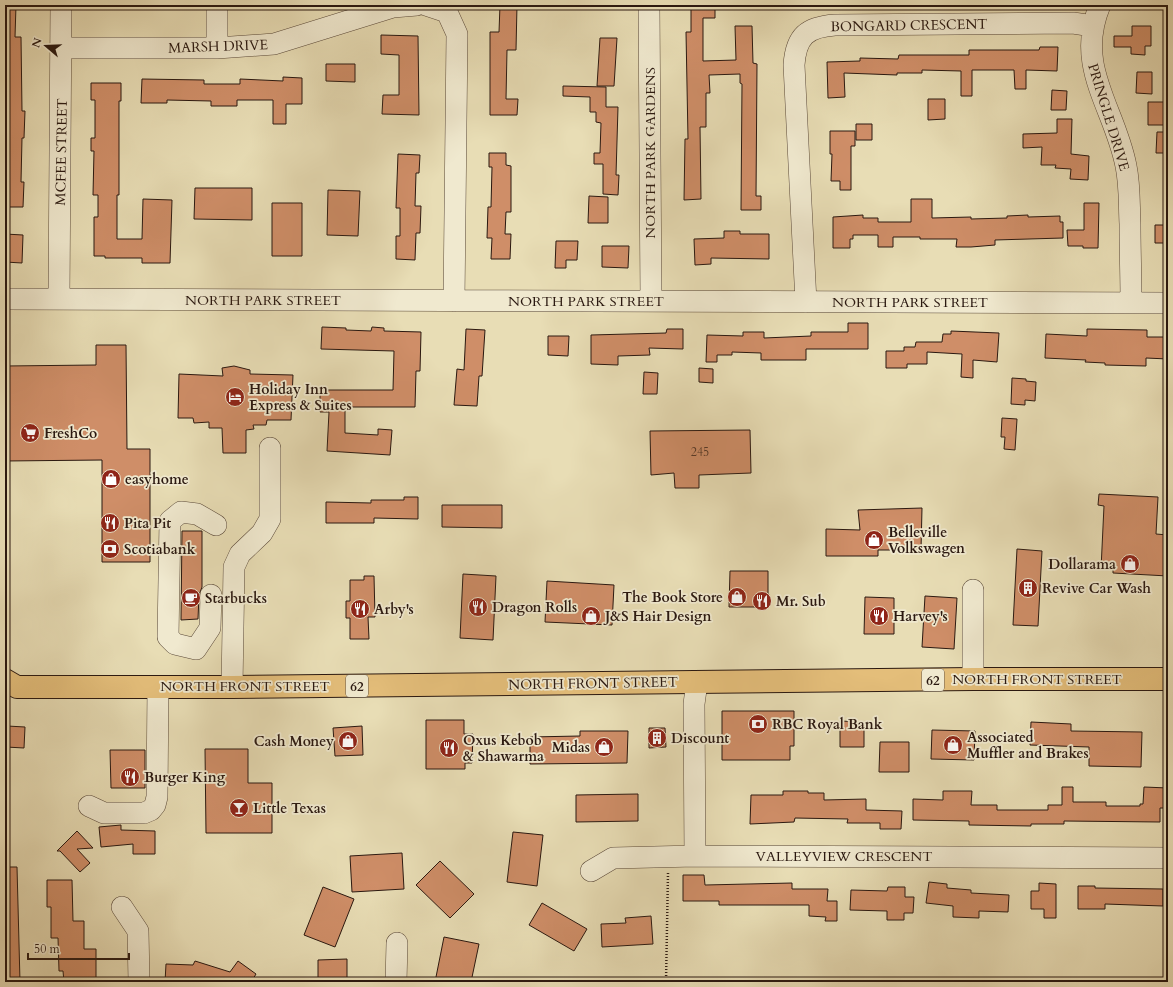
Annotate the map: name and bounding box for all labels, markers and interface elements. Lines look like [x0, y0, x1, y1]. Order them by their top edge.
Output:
street label: BONGARD CRESCENT [830, 15, 988, 36]
north arrow [26, 26, 66, 66]
street label: MARSH DRIVE [168, 35, 269, 58]
text: N [28, 36, 46, 50]
street label: PRINGLE DRIVE [1083, 61, 1134, 174]
street label: NORTH PARK GARDENS [641, 67, 660, 239]
street label: MCFEE STREET [51, 98, 72, 206]
street label: NORTH PARK STREET [185, 291, 341, 310]
street label: NORTH PARK STREET [508, 292, 664, 311]
street label: NORTH PARK STREET [832, 293, 988, 312]
place label: Holiday Inn Express & Suites [249, 380, 352, 415]
hotel icon: Holiday Inn Express & Suites [224, 386, 246, 408]
supermarket icon: FreshCo [19, 422, 41, 444]
place label: FreshCo [44, 424, 97, 443]
house number: 245 [691, 444, 709, 460]
shop icon: easyhome [100, 468, 122, 490]
place label: easyhome [125, 470, 189, 489]
restaurant icon: Pita Pit [99, 512, 121, 534]
place label: Pita Pit [124, 514, 171, 533]
place label: Belleville Volkswagen [888, 523, 965, 558]
shop icon: Belleville Volkswagen [863, 529, 885, 551]
bank icon: Scotiabank [99, 538, 121, 560]
place label: Scotiabank [124, 540, 196, 559]
shop icon: Dollarama [1119, 553, 1141, 575]
place label: Dollarama [1048, 555, 1116, 574]
building icon: Revive Car Wash [1017, 577, 1039, 599]
place label: Revive Car Wash [1042, 579, 1151, 598]
shop icon: The Book Store [726, 586, 748, 608]
cafe icon: Starbucks [180, 587, 202, 609]
place label: The Book Store [622, 588, 723, 607]
place label: Starbucks [205, 589, 267, 608]
restaurant icon: Mr. Sub [751, 590, 773, 612]
place label: Mr. Sub [776, 592, 826, 611]
restaurant icon: Dragon Rolls [467, 596, 489, 618]
restaurant icon: Arby's [349, 598, 371, 620]
place label: Dragon Rolls [492, 598, 577, 617]
place label: Arby's [374, 600, 414, 619]
shop icon: J&S Hair Design [580, 605, 602, 627]
restaurant icon: Harvey's [868, 605, 890, 627]
place label: J&S Hair Design [603, 607, 711, 626]
place label: Harvey's [893, 607, 948, 626]
road number: 62 [922, 669, 944, 691]
street label: NORTH FRONT STREET [952, 670, 1122, 689]
street label: NORTH FRONT STREET [508, 673, 678, 694]
road number: 62 [346, 675, 368, 697]
street label: NORTH FRONT STREET [160, 677, 330, 696]
bank icon: RBC Royal Bank [747, 713, 769, 735]
place label: RBC Royal Bank [772, 715, 883, 734]
building icon: Discount [646, 727, 668, 749]
place label: Associated Muffler and Brakes [967, 728, 1089, 763]
place label: Discount [671, 729, 729, 748]
shop icon: Cash Money [337, 730, 359, 752]
place label: Oxus Kebob & Shawarma [463, 731, 544, 766]
place label: Cash Money [254, 732, 334, 751]
shop icon: Associated Muffler and Brakes [942, 734, 964, 756]
shop icon: Midas [593, 736, 615, 758]
restaurant icon: Oxus Kebob & Shawarma [438, 737, 460, 759]
place label: Midas [552, 738, 590, 757]
restaurant icon: Burger King [119, 766, 141, 788]
place label: Burger King [144, 768, 226, 787]
bar icon: Little Texas [228, 797, 250, 819]
place label: Little Texas [253, 799, 326, 818]
street label: VALLEYVIEW CRESCENT [756, 847, 932, 866]
scale bar [28, 935, 129, 961]
text: 50 m [34, 941, 61, 957]

